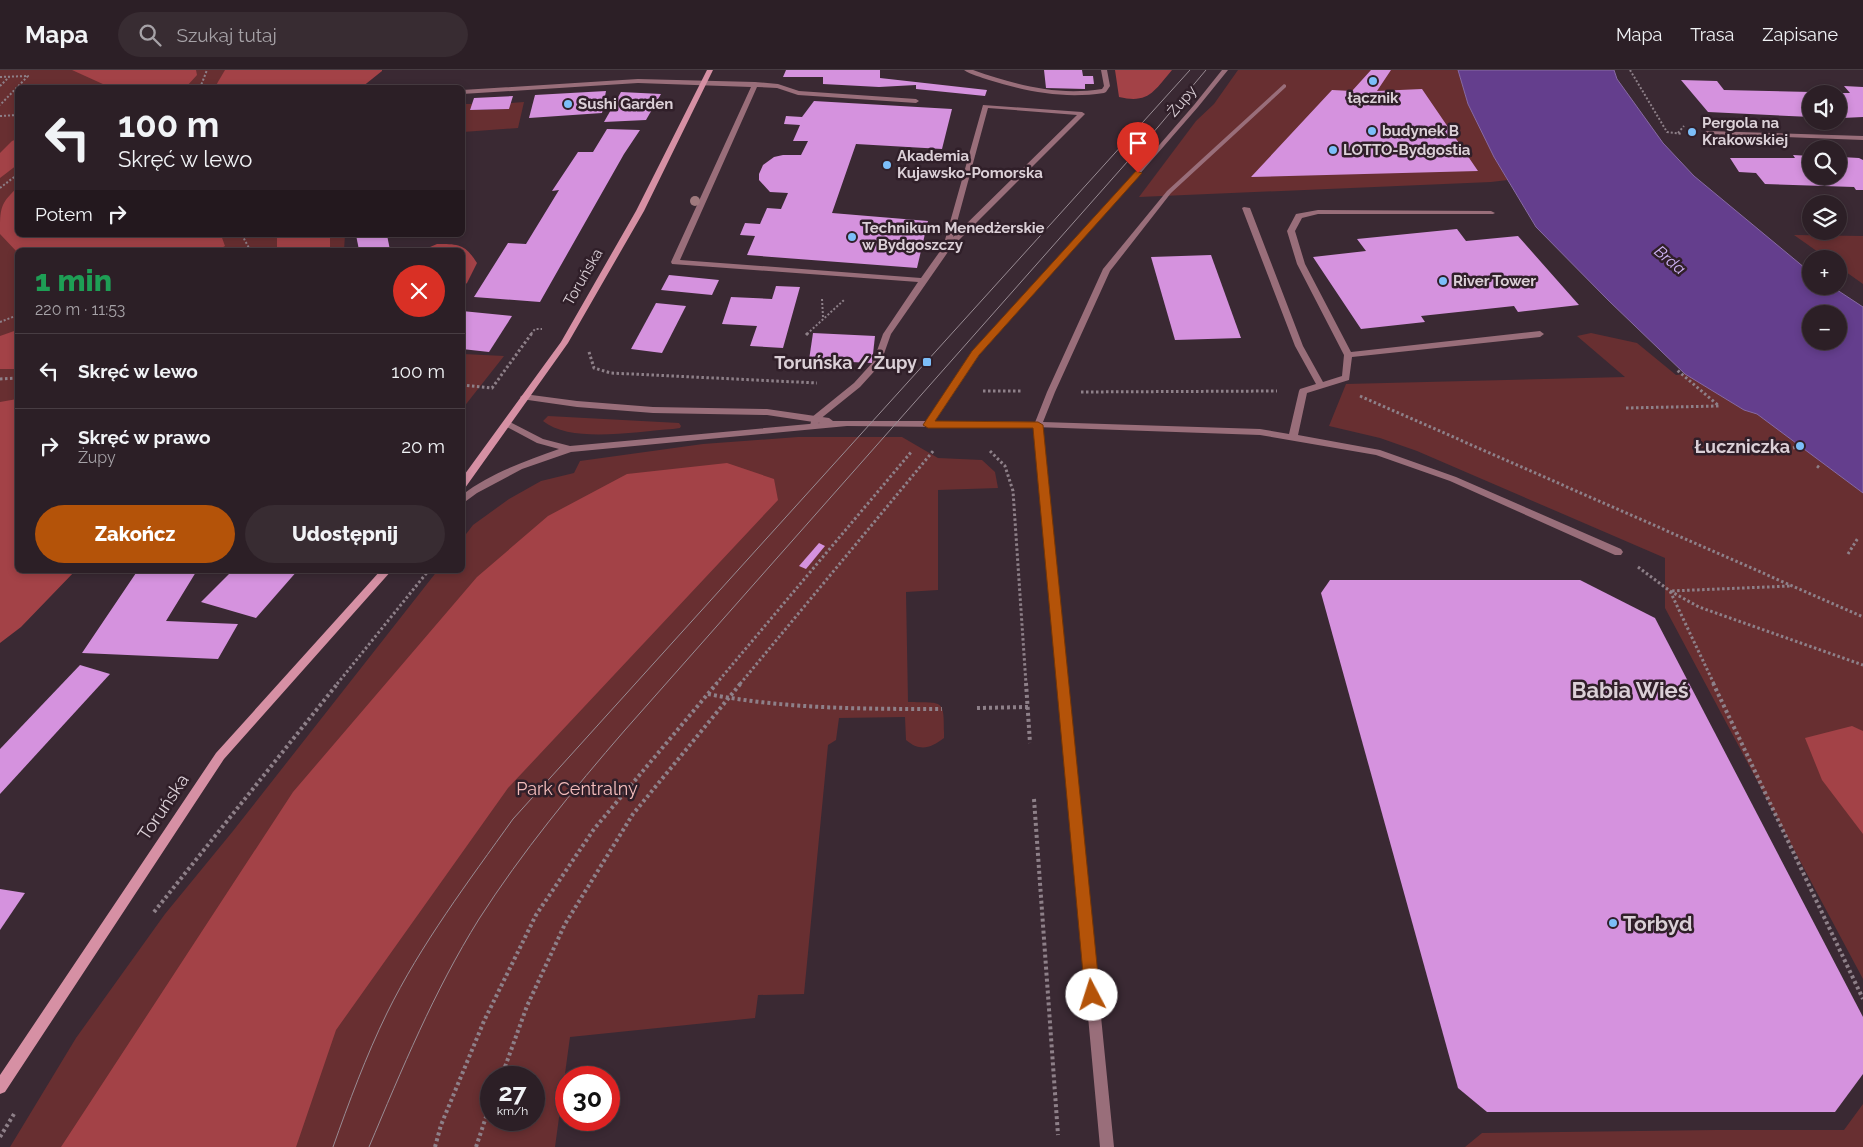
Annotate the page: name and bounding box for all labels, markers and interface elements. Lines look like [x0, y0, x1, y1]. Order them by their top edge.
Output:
search box [118, 12, 468, 57]
text: Mapa [25, 20, 88, 49]
icon: search [136, 21, 164, 49]
text: Szukaj tutaj [176, 24, 277, 46]
text: Mapa [1616, 24, 1662, 45]
text: Trasa [1690, 24, 1734, 45]
text: Zapisane [1762, 24, 1838, 45]
marker: łącznik [1367, 75, 1379, 87]
street label: Żupy [1163, 81, 1200, 120]
map controls [1802, 85, 1847, 350]
button: sound [1802, 85, 1847, 130]
place label: łącznik [1347, 89, 1399, 107]
place label: Sushi Garden [578, 95, 673, 113]
marker: Sushi Garden [562, 98, 574, 110]
text: 100 m [118, 104, 219, 145]
icon: left [35, 105, 100, 170]
place label: Pergola na Krakowskiej [1702, 114, 1788, 149]
pin [1117, 122, 1159, 173]
place label: budynek B [1382, 122, 1459, 140]
marker: budynek B [1366, 125, 1378, 137]
marker: Pergola na Krakowskiej [1686, 126, 1698, 138]
icon: arrive [1124, 129, 1152, 157]
button: search [1802, 140, 1847, 185]
place label: LOTTO-Bydgostia [1343, 141, 1471, 159]
marker: LOTTO-Bydgostia [1327, 144, 1339, 156]
text: Skręć w lewo [118, 146, 252, 172]
place label: Akademia Kujawsko-Pomorska [897, 147, 1043, 182]
marker: Akademia Kujawsko-Pomorska [881, 159, 893, 171]
button: layers [1802, 195, 1847, 240]
icon: right [103, 200, 131, 228]
text: Potem [35, 203, 93, 225]
place label: Technikum Menedżerskie w Bydgoszczy [862, 219, 1045, 254]
marker: Technikum Menedżerskie w Bydgoszczy [846, 231, 858, 243]
water label: Brda [1651, 242, 1690, 279]
street label: Toruńska [560, 245, 606, 309]
button: + [1802, 250, 1847, 295]
text: 1 min [35, 263, 112, 298]
button: close [393, 265, 445, 317]
place label: River Tower [1453, 272, 1536, 290]
marker: River Tower [1437, 275, 1449, 287]
text: 220 m · 11:53 [35, 300, 125, 319]
button: − [1802, 305, 1847, 350]
place label: Toruńska / Żupy [774, 352, 917, 373]
marker: Toruńska / Żupy [921, 356, 933, 368]
icon: left [35, 357, 63, 385]
text: Skręć w lewo [78, 360, 198, 382]
text: 100 m [391, 360, 445, 382]
text: Skręć w prawo [78, 426, 211, 448]
icon: right [35, 432, 63, 460]
text: 20 m [401, 435, 445, 457]
place label: Łuczniczka [1693, 436, 1790, 457]
marker: Łuczniczka [1794, 440, 1806, 452]
text: Żupy [78, 448, 116, 467]
button: Zakończ [35, 505, 235, 563]
button: Udostępnij [245, 505, 445, 563]
district label: Babia Wieś [1571, 677, 1689, 703]
street label: Toruńska [133, 770, 193, 844]
park label: Park Centralny [516, 778, 638, 799]
place label: Torbyd [1623, 911, 1692, 936]
marker: Torbyd [1607, 917, 1619, 929]
position arrow [1065, 968, 1117, 1020]
speed limit sign: 30 [555, 1066, 620, 1131]
text: 27 [498, 1077, 527, 1107]
text: km/h [497, 1104, 528, 1118]

